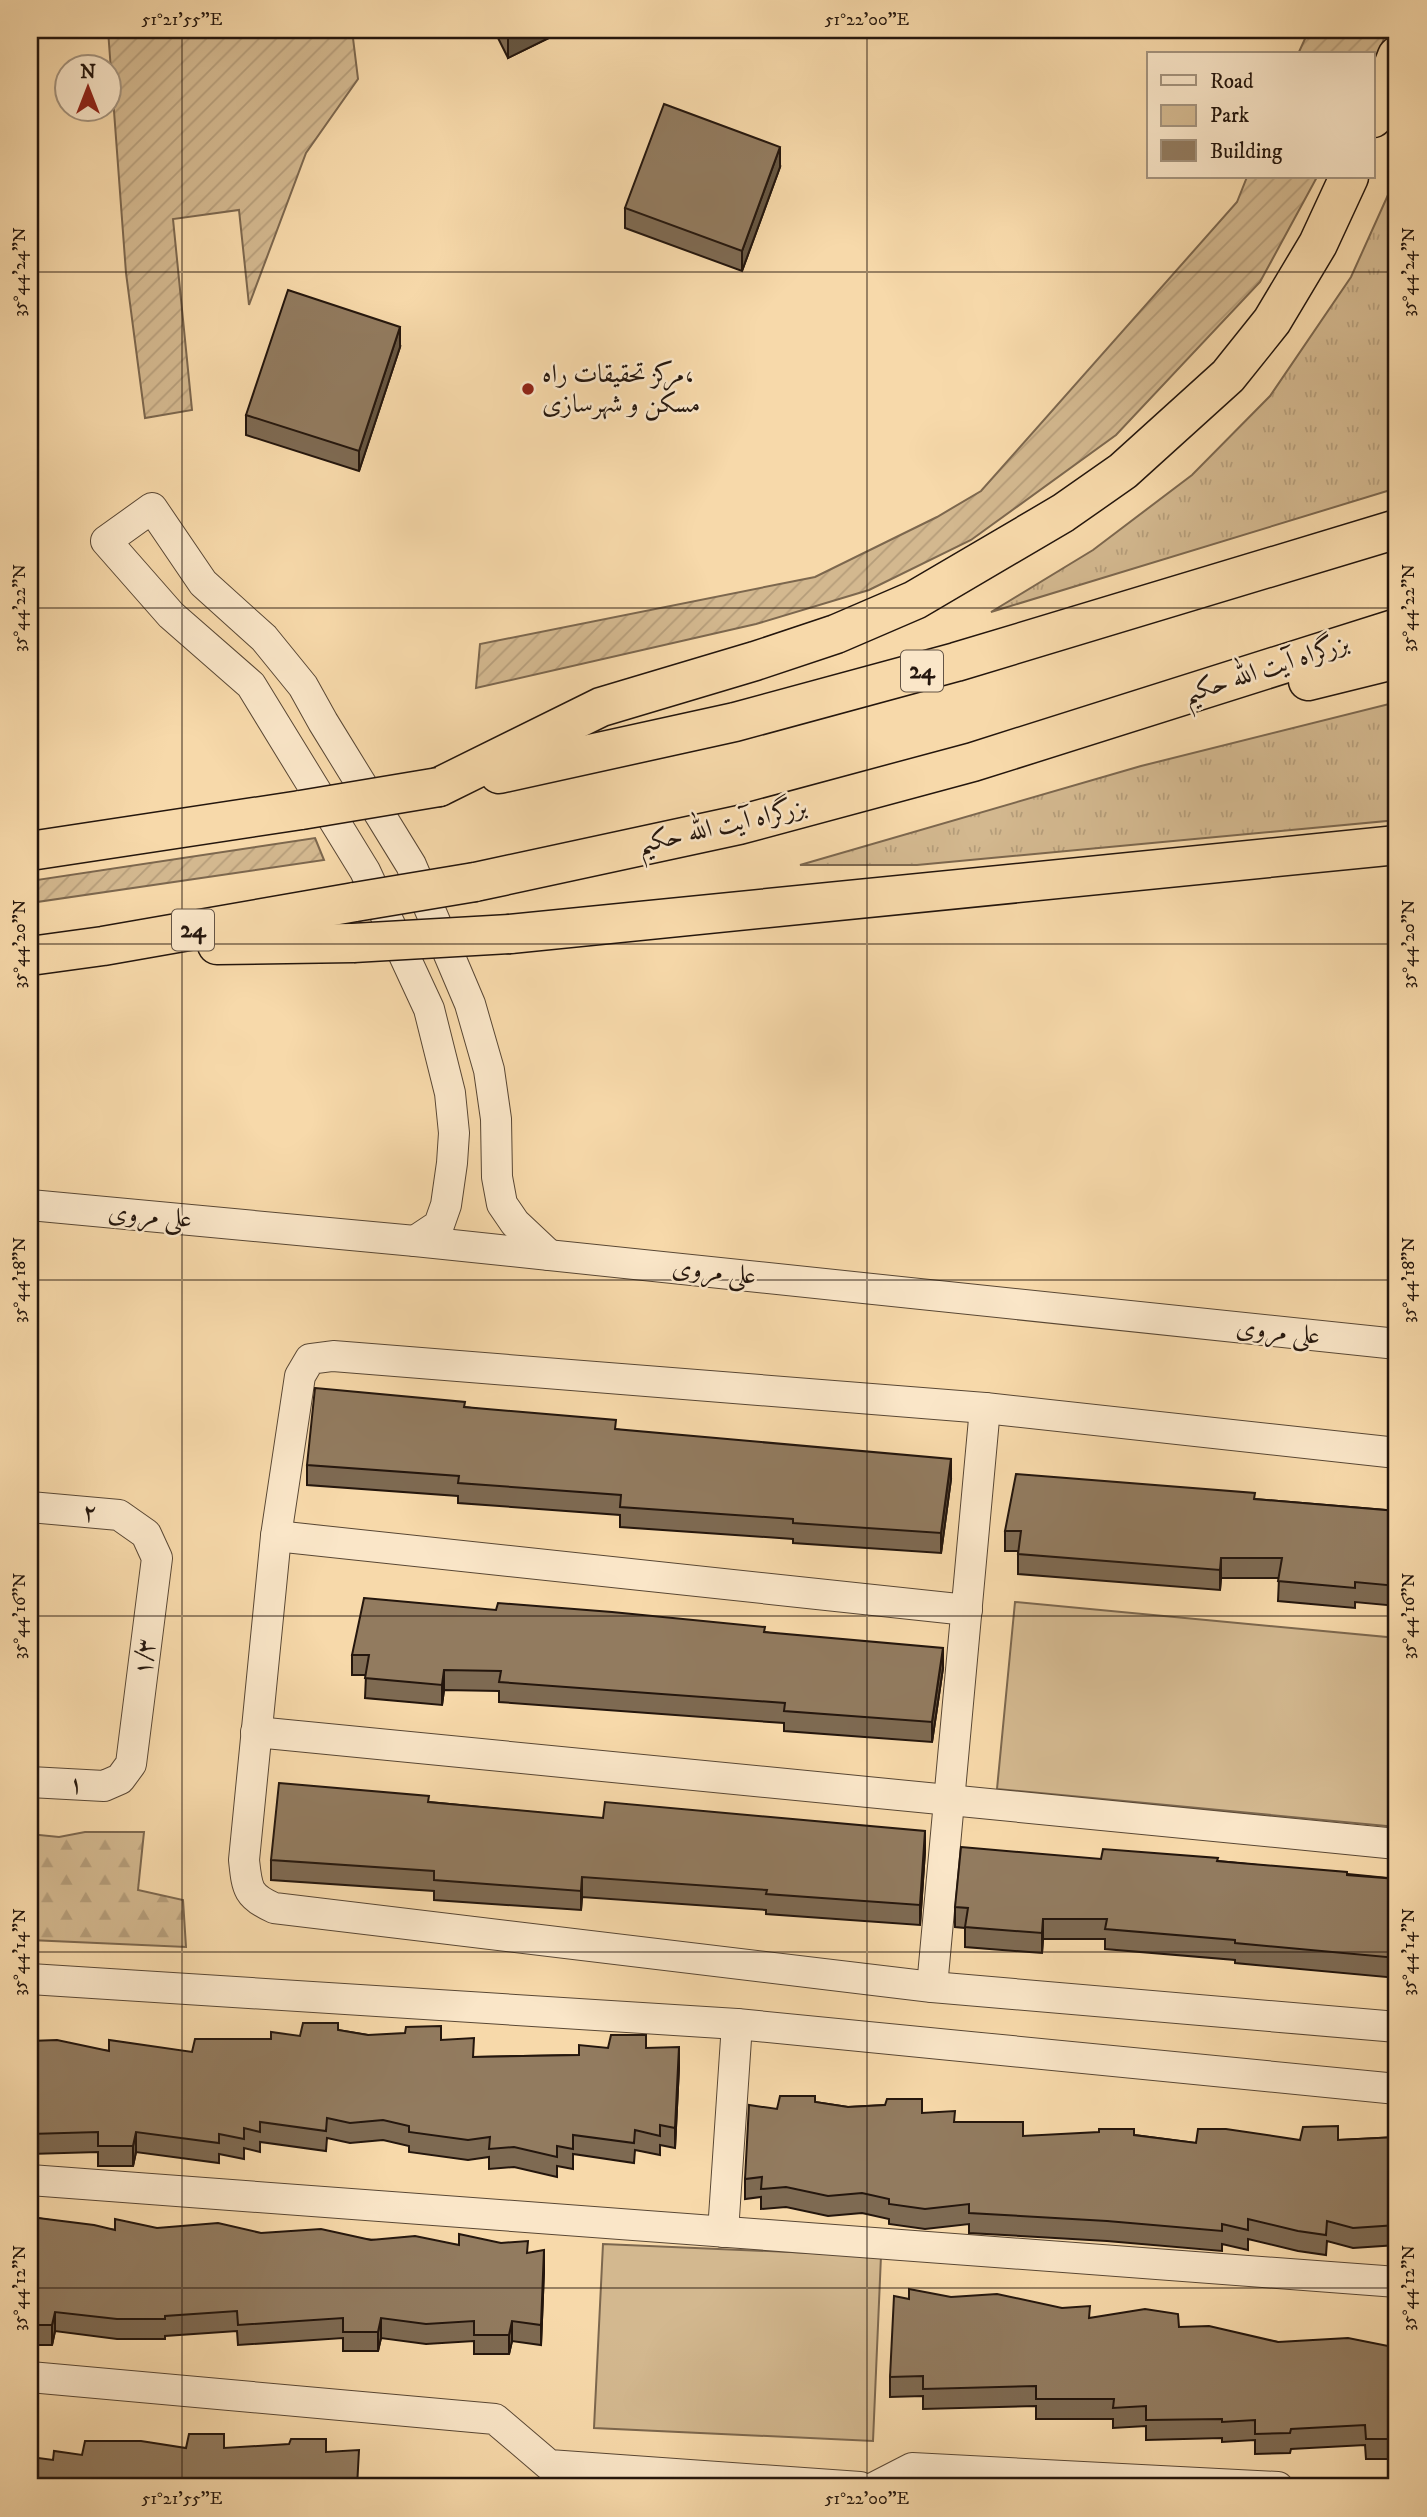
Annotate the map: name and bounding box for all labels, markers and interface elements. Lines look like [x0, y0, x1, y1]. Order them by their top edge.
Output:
text: 51°21'55"E [142, 9, 223, 31]
text: 51°22'00"E [825, 9, 910, 31]
north arrow [52, 52, 122, 122]
legend [1147, 52, 1374, 178]
text: N [80, 61, 96, 84]
text: Road [1210, 69, 1254, 95]
text: Park [1210, 103, 1250, 129]
text: Building [1210, 139, 1283, 165]
text: 35°44'24"N [9, 227, 31, 317]
text: 35°44'24"N [1398, 227, 1420, 317]
place label: مرکز تحقیقات راه، مسکن و شهرسازی [542, 358, 701, 421]
marker: مرکز تحقیقات راه، مسکن و شهرسازی [520, 381, 536, 397]
text: 35°44'22"N [9, 564, 31, 652]
text: 35°44'22"N [1398, 564, 1420, 652]
street label: بزرگراه آیت الله حکیم [1177, 622, 1356, 719]
road number: 24 [901, 650, 943, 692]
street label: بزرگراه آیت الله حکیم [633, 786, 812, 869]
text: 35°44'20"N [9, 899, 31, 989]
text: 35°44'20"N [1398, 899, 1420, 989]
road number: 24 [172, 910, 214, 950]
street label: علی مروی [106, 1196, 194, 1237]
text: 35°44'18"N [9, 1237, 31, 1323]
text: 35°44'18"N [1398, 1237, 1420, 1323]
street label: علی مروی [670, 1251, 758, 1294]
street label: علی مروی [1234, 1311, 1322, 1354]
street label: ۲ [81, 1496, 99, 1530]
text: 35°44'16"N [9, 1573, 31, 1659]
text: 35°44'16"N [1398, 1573, 1420, 1659]
street label: ۱/۳ [126, 1636, 164, 1678]
street label: ۱ [68, 1768, 84, 1802]
text: 35°44'14"N [9, 1908, 31, 1996]
text: 35°44'14"N [1398, 1908, 1420, 1996]
text: 35°44'12"N [9, 2245, 31, 2331]
text: 35°44'12"N [1398, 2245, 1420, 2331]
text: 51°21'55"E [142, 2488, 223, 2510]
text: 51°22'00"E [825, 2488, 910, 2510]

